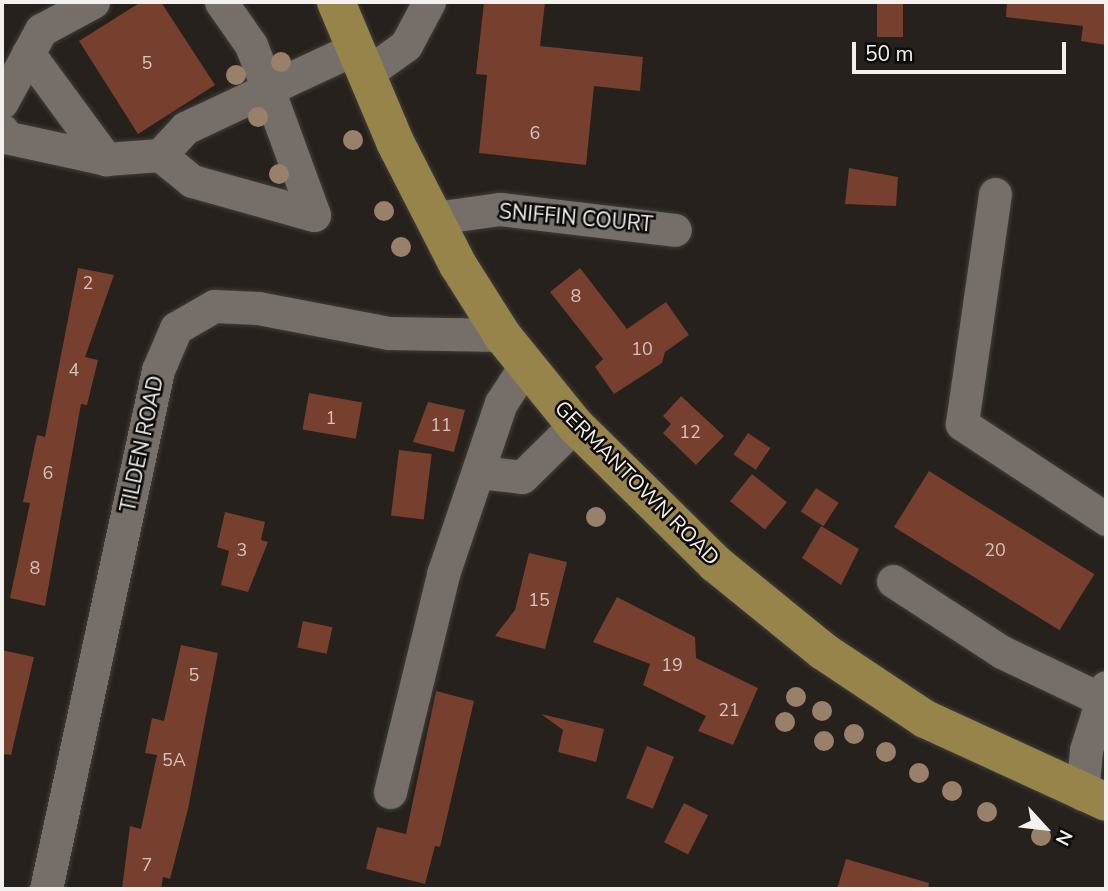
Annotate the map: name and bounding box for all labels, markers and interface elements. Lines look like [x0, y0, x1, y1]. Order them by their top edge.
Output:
scale bar [856, 28, 1070, 72]
text: 50 m [865, 40, 914, 68]
house number: 5 [142, 52, 152, 74]
house number: 6 [530, 122, 540, 144]
street label: SNIFFIN COURT [498, 199, 654, 237]
house number: 2 [83, 272, 93, 294]
house number: 8 [571, 285, 581, 307]
house number: 10 [631, 338, 653, 360]
house number: 4 [69, 359, 79, 381]
street label: TILDEN ROAD [115, 373, 169, 515]
street label: GERMANTOWN ROAD [549, 395, 725, 571]
house number: 1 [326, 407, 336, 429]
house number: 11 [430, 414, 452, 436]
house number: 12 [679, 421, 701, 443]
house number: 6 [43, 462, 53, 484]
house number: 3 [237, 539, 247, 561]
house number: 20 [984, 539, 1006, 561]
house number: 8 [30, 557, 40, 579]
house number: 15 [528, 589, 550, 611]
house number: 19 [661, 654, 683, 676]
house number: 5 [189, 664, 199, 686]
house number: 21 [718, 699, 740, 721]
house number: 5A [162, 749, 186, 771]
north arrow [1010, 793, 1080, 863]
text: N [1049, 825, 1079, 850]
house number: 7 [142, 854, 152, 876]

